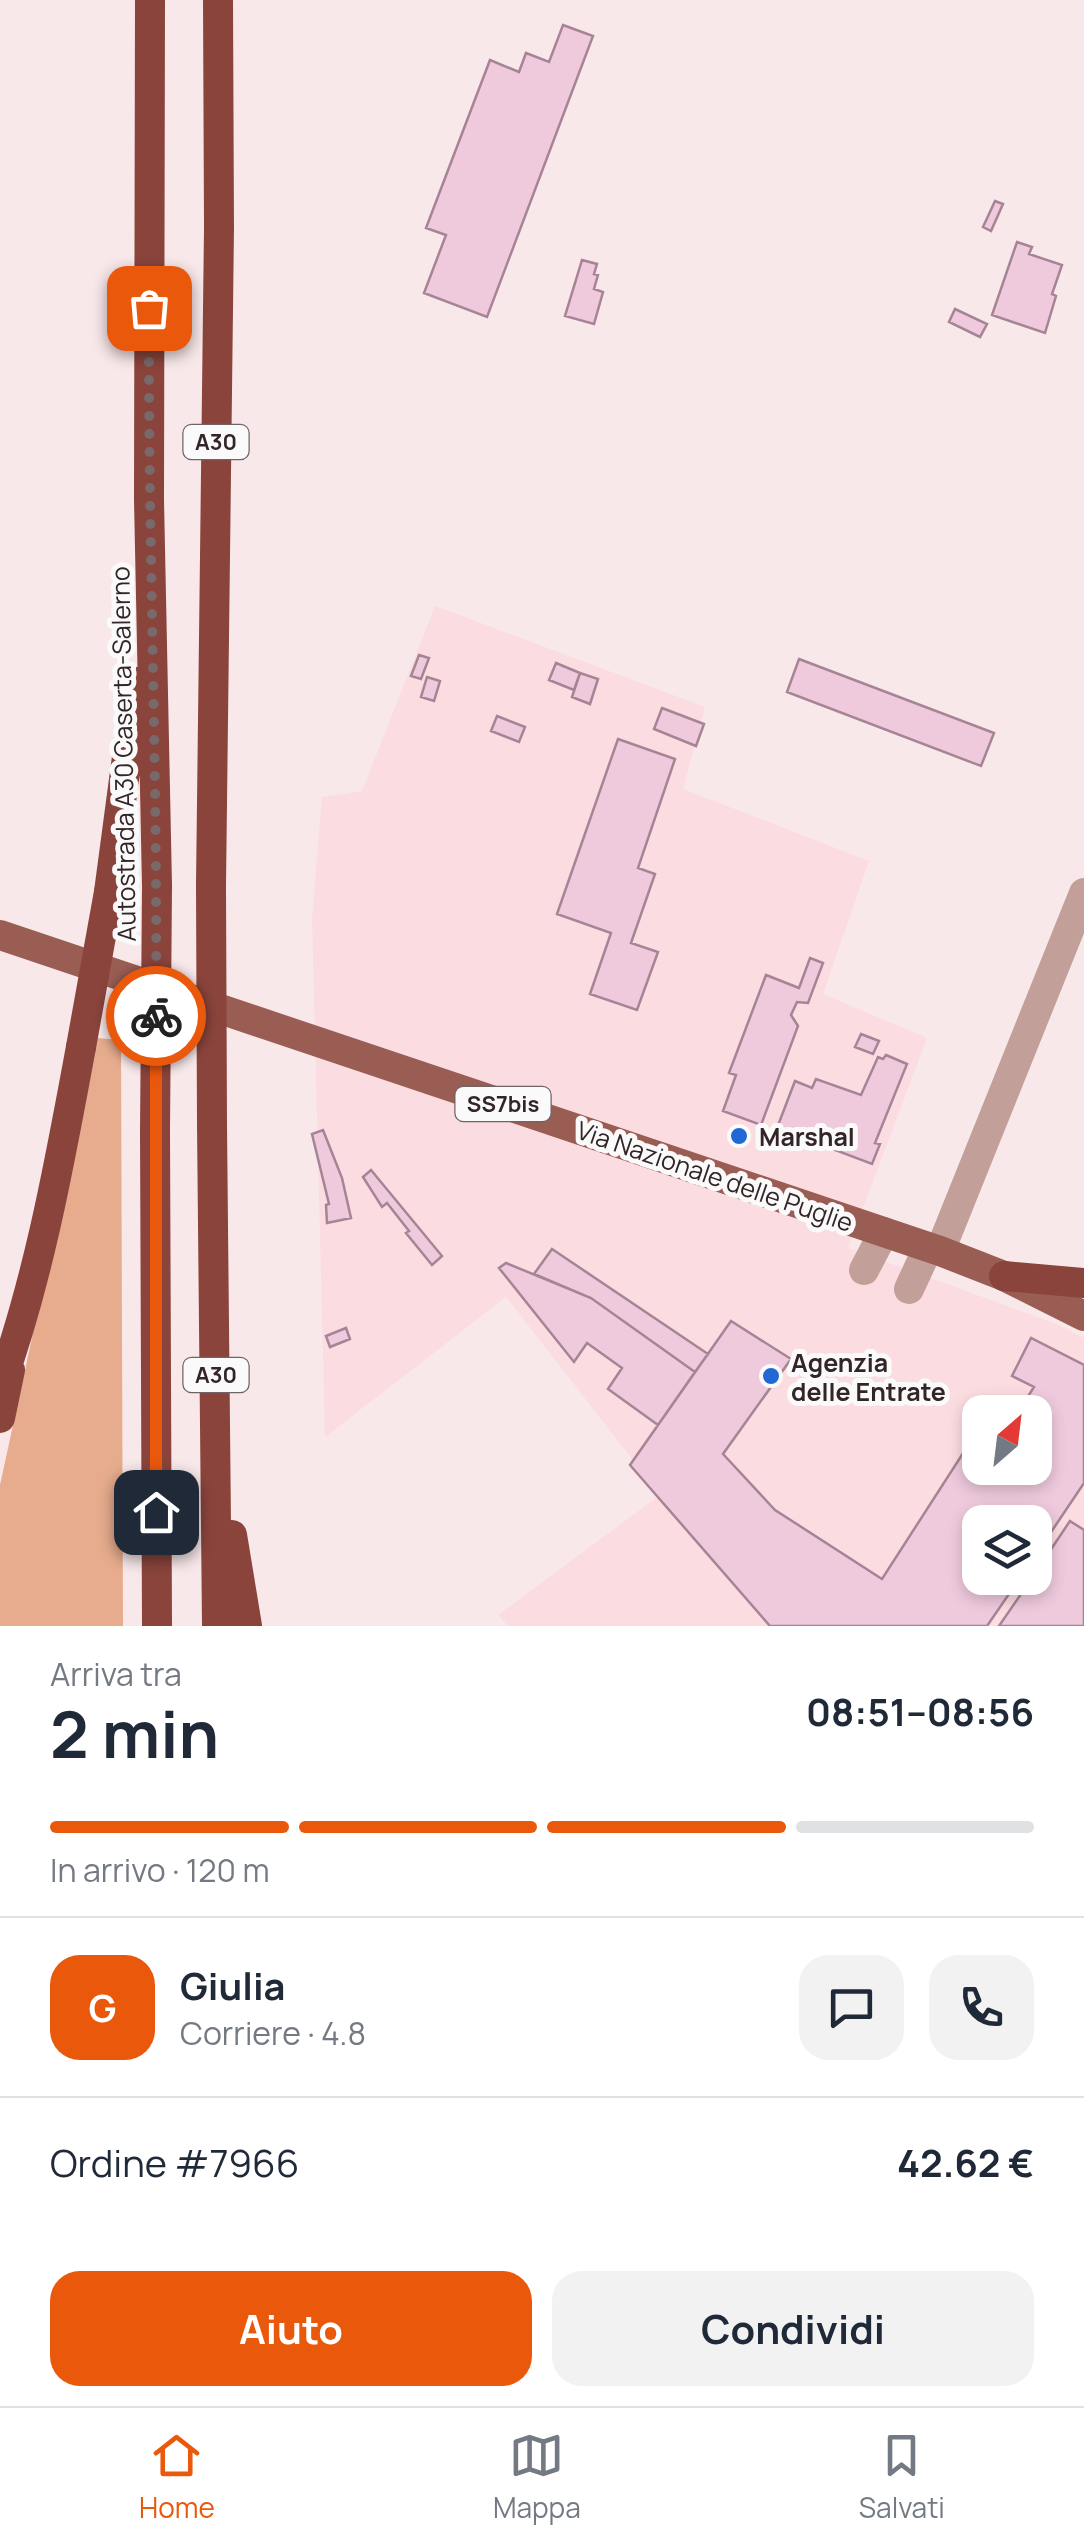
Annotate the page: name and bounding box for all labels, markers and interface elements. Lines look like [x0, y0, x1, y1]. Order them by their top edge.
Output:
pin [107, 266, 192, 351]
icon: bag [122, 281, 177, 336]
road number: A30 [184, 425, 248, 459]
street label: Autostrada A30 Caserta-Salerno [102, 566, 144, 942]
courier [106, 966, 206, 1066]
icon: bike [129, 989, 184, 1044]
road number: SS7bis [456, 1087, 550, 1121]
street label: Via Nazionale delle Puglie [572, 1112, 858, 1240]
place label: Marshal [759, 1119, 855, 1154]
marker: Marshal [728, 1125, 750, 1147]
place label: Agenzia delle Entrate [791, 1345, 946, 1409]
road number: A30 [184, 1358, 248, 1392]
marker: Agenzia delle Entrate [760, 1365, 782, 1387]
north arrow [962, 1395, 1052, 1485]
map controls [962, 1395, 1052, 1595]
pin [114, 1470, 199, 1555]
icon: home [129, 1485, 184, 1540]
button: layers [962, 1505, 1052, 1595]
text: Arriva tra [50, 1652, 182, 1696]
text: 08:51–08:56 [806, 1685, 1034, 1737]
text: 2 min [50, 1689, 219, 1778]
text: In arrivo · 120 m [50, 1848, 270, 1892]
button: chat [799, 1955, 904, 2060]
button: phone [929, 1955, 1034, 2060]
text: Giulia [180, 1959, 285, 2011]
text: G [89, 1981, 116, 2033]
text: Corriere · 4.8 [180, 2011, 366, 2055]
text: Ordine #7966 [50, 2136, 299, 2188]
text: 42.62 € [897, 2136, 1034, 2188]
button: Aiuto [50, 2271, 532, 2386]
button: Condividi [552, 2271, 1034, 2386]
tab: Home [139, 2428, 215, 2526]
tab: Mappa [493, 2428, 581, 2526]
tab: Salvati [859, 2428, 945, 2526]

